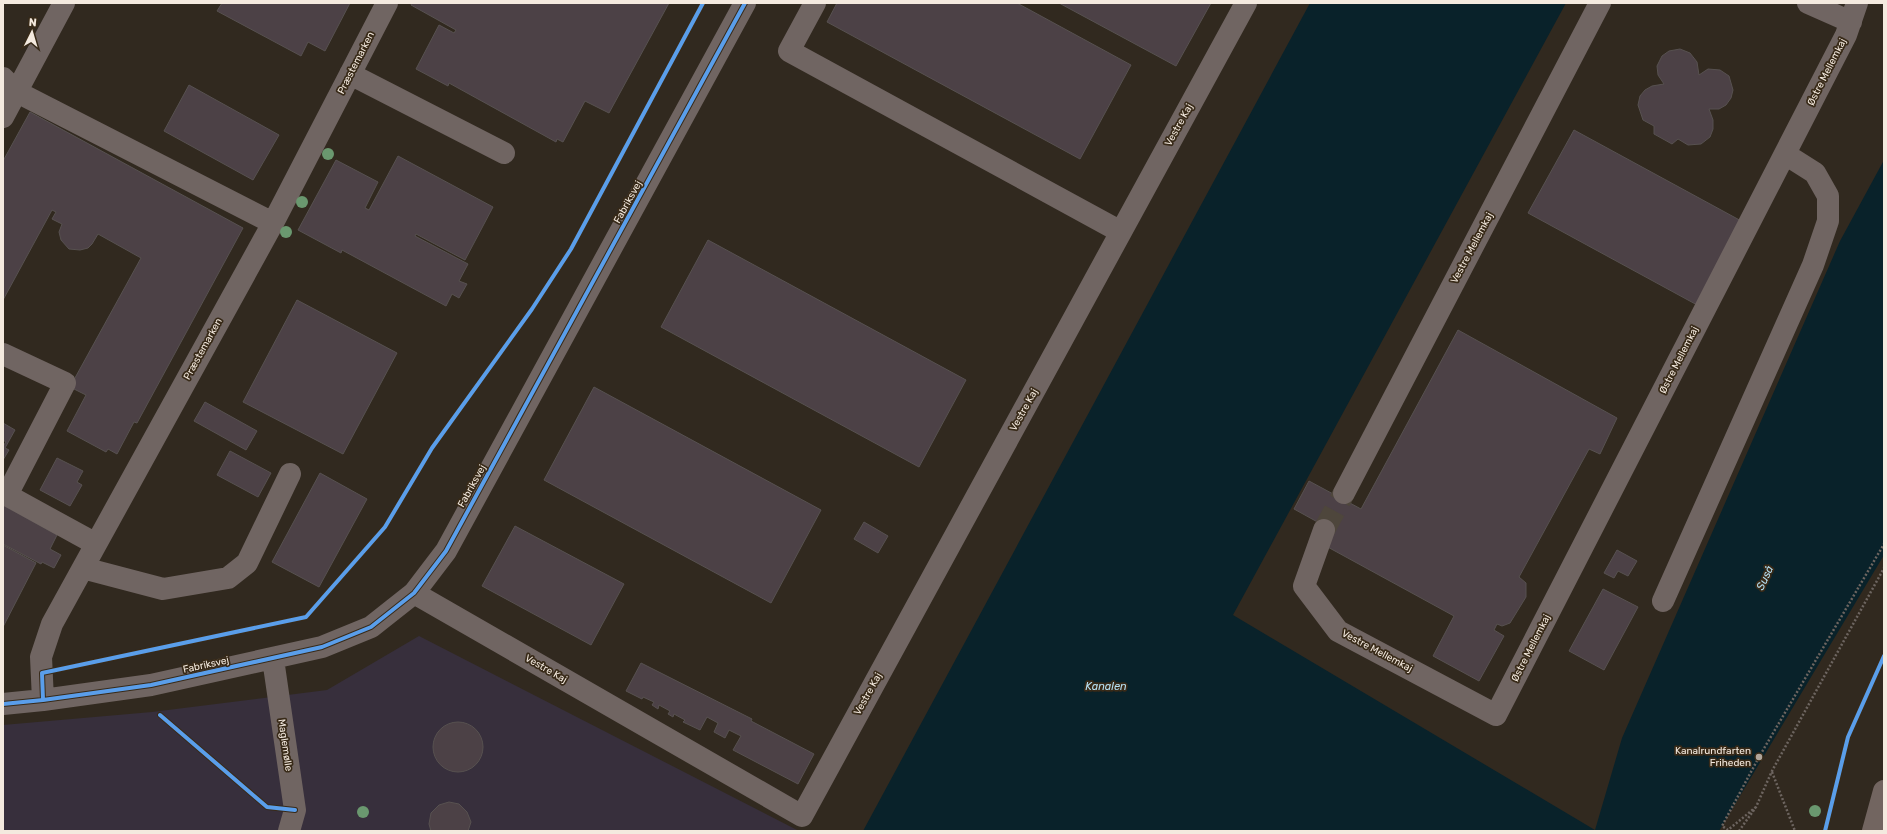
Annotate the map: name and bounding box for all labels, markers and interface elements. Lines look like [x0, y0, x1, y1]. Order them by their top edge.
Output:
north arrow [12, 12, 52, 52]
text: N [28, 16, 37, 29]
street label: Præstemarken [335, 30, 377, 96]
street label: Østre Mellemkaj [1805, 36, 1849, 108]
street label: Vestre Kaj [1162, 102, 1196, 148]
street label: Fabriksvej [611, 179, 645, 225]
street label: Vestre Mellemkaj [1448, 211, 1496, 285]
street label: Præstemarken [181, 316, 225, 382]
street label: Østre Mellemkaj [1657, 324, 1701, 396]
street label: Vestre Kaj [1007, 387, 1041, 433]
street label: Fabriksvej [455, 463, 489, 509]
water label: Suså [1754, 563, 1777, 592]
street label: Østre Mellemkaj [1509, 612, 1553, 684]
street label: Vestre Mellemkaj [1340, 627, 1414, 675]
street label: Vestre Kaj [523, 652, 569, 686]
street label: Fabriksvej [182, 654, 230, 676]
street label: Vestre Kaj [851, 671, 885, 717]
water label: Kanalen [1085, 680, 1127, 693]
street label: Maglemølle [275, 718, 295, 772]
place label: Kanalrundfarten Friheden [1675, 745, 1751, 769]
marker: Kanalrundfarten Friheden [1754, 752, 1764, 762]

